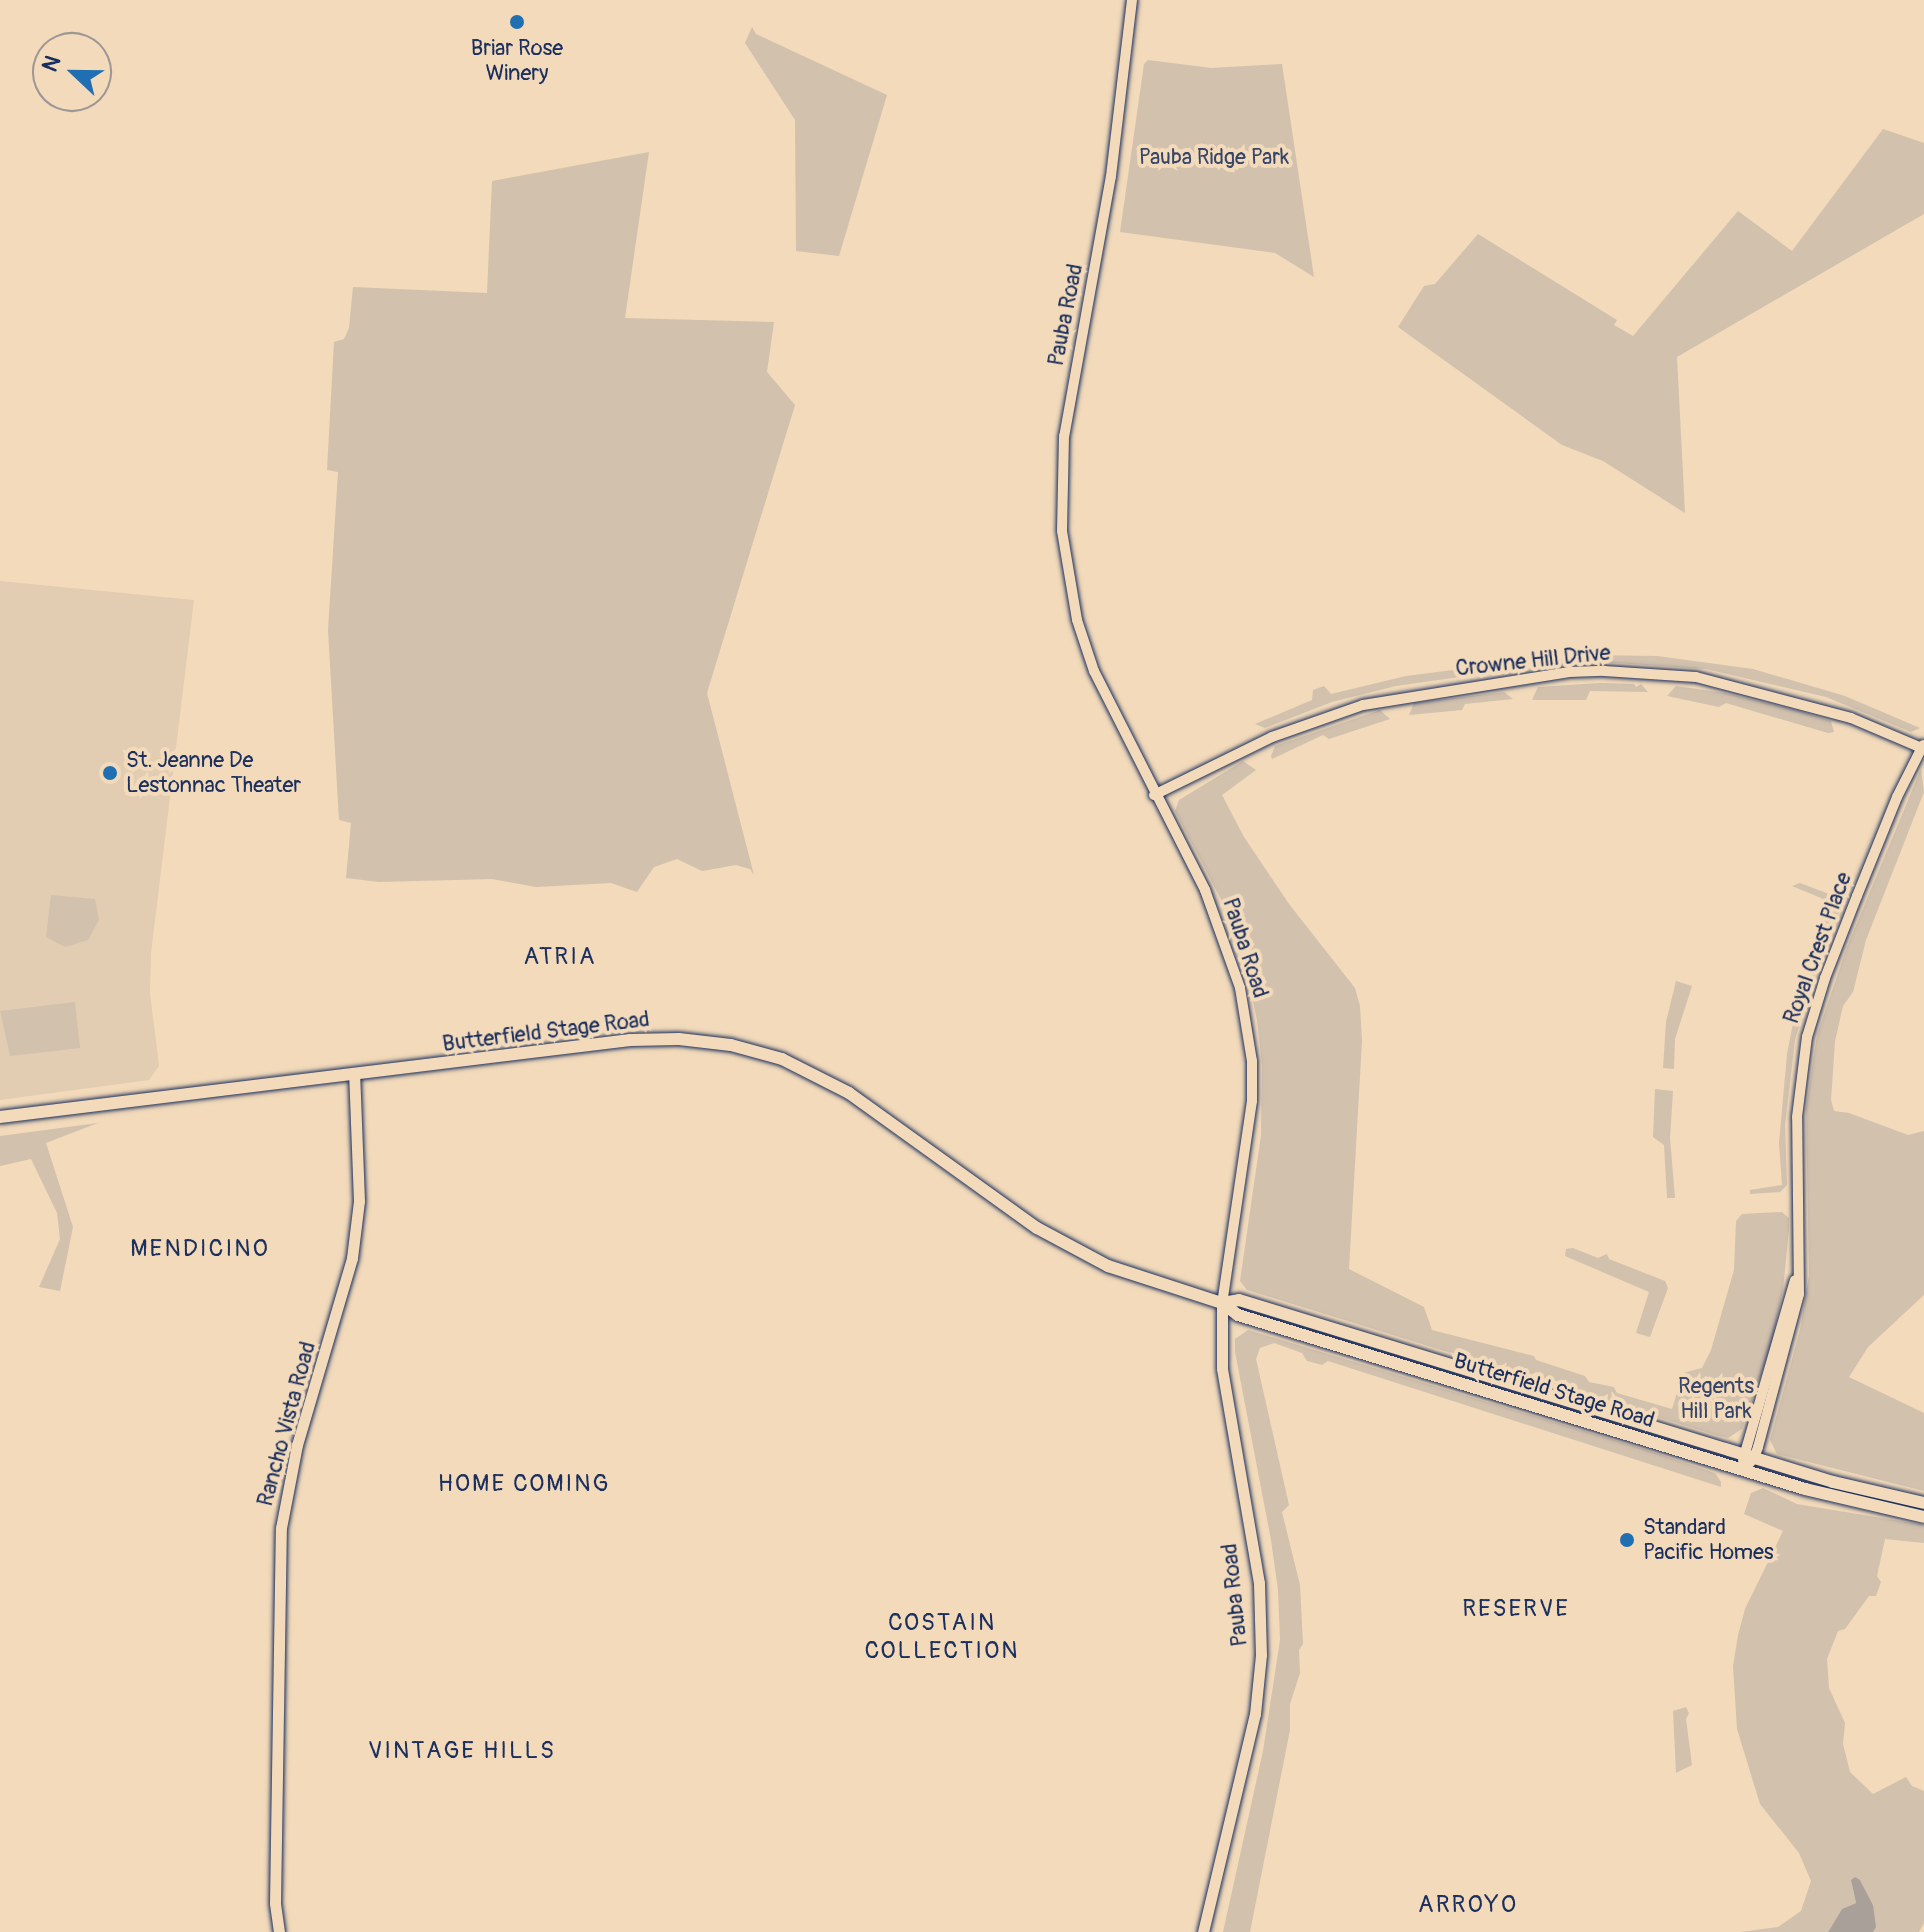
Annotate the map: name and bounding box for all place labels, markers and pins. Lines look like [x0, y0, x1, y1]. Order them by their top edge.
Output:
marker: Briar Rose Winery [508, 13, 526, 31]
place label: Briar Rose Winery [471, 35, 563, 86]
place label: St. Jeanne De Lestonnac Theater [126, 747, 301, 798]
marker: St. Jeanne De Lestonnac Theater [101, 764, 119, 782]
place label: Standard Pacific Homes [1643, 1514, 1774, 1566]
marker: Standard Pacific Homes [1618, 1531, 1636, 1549]

